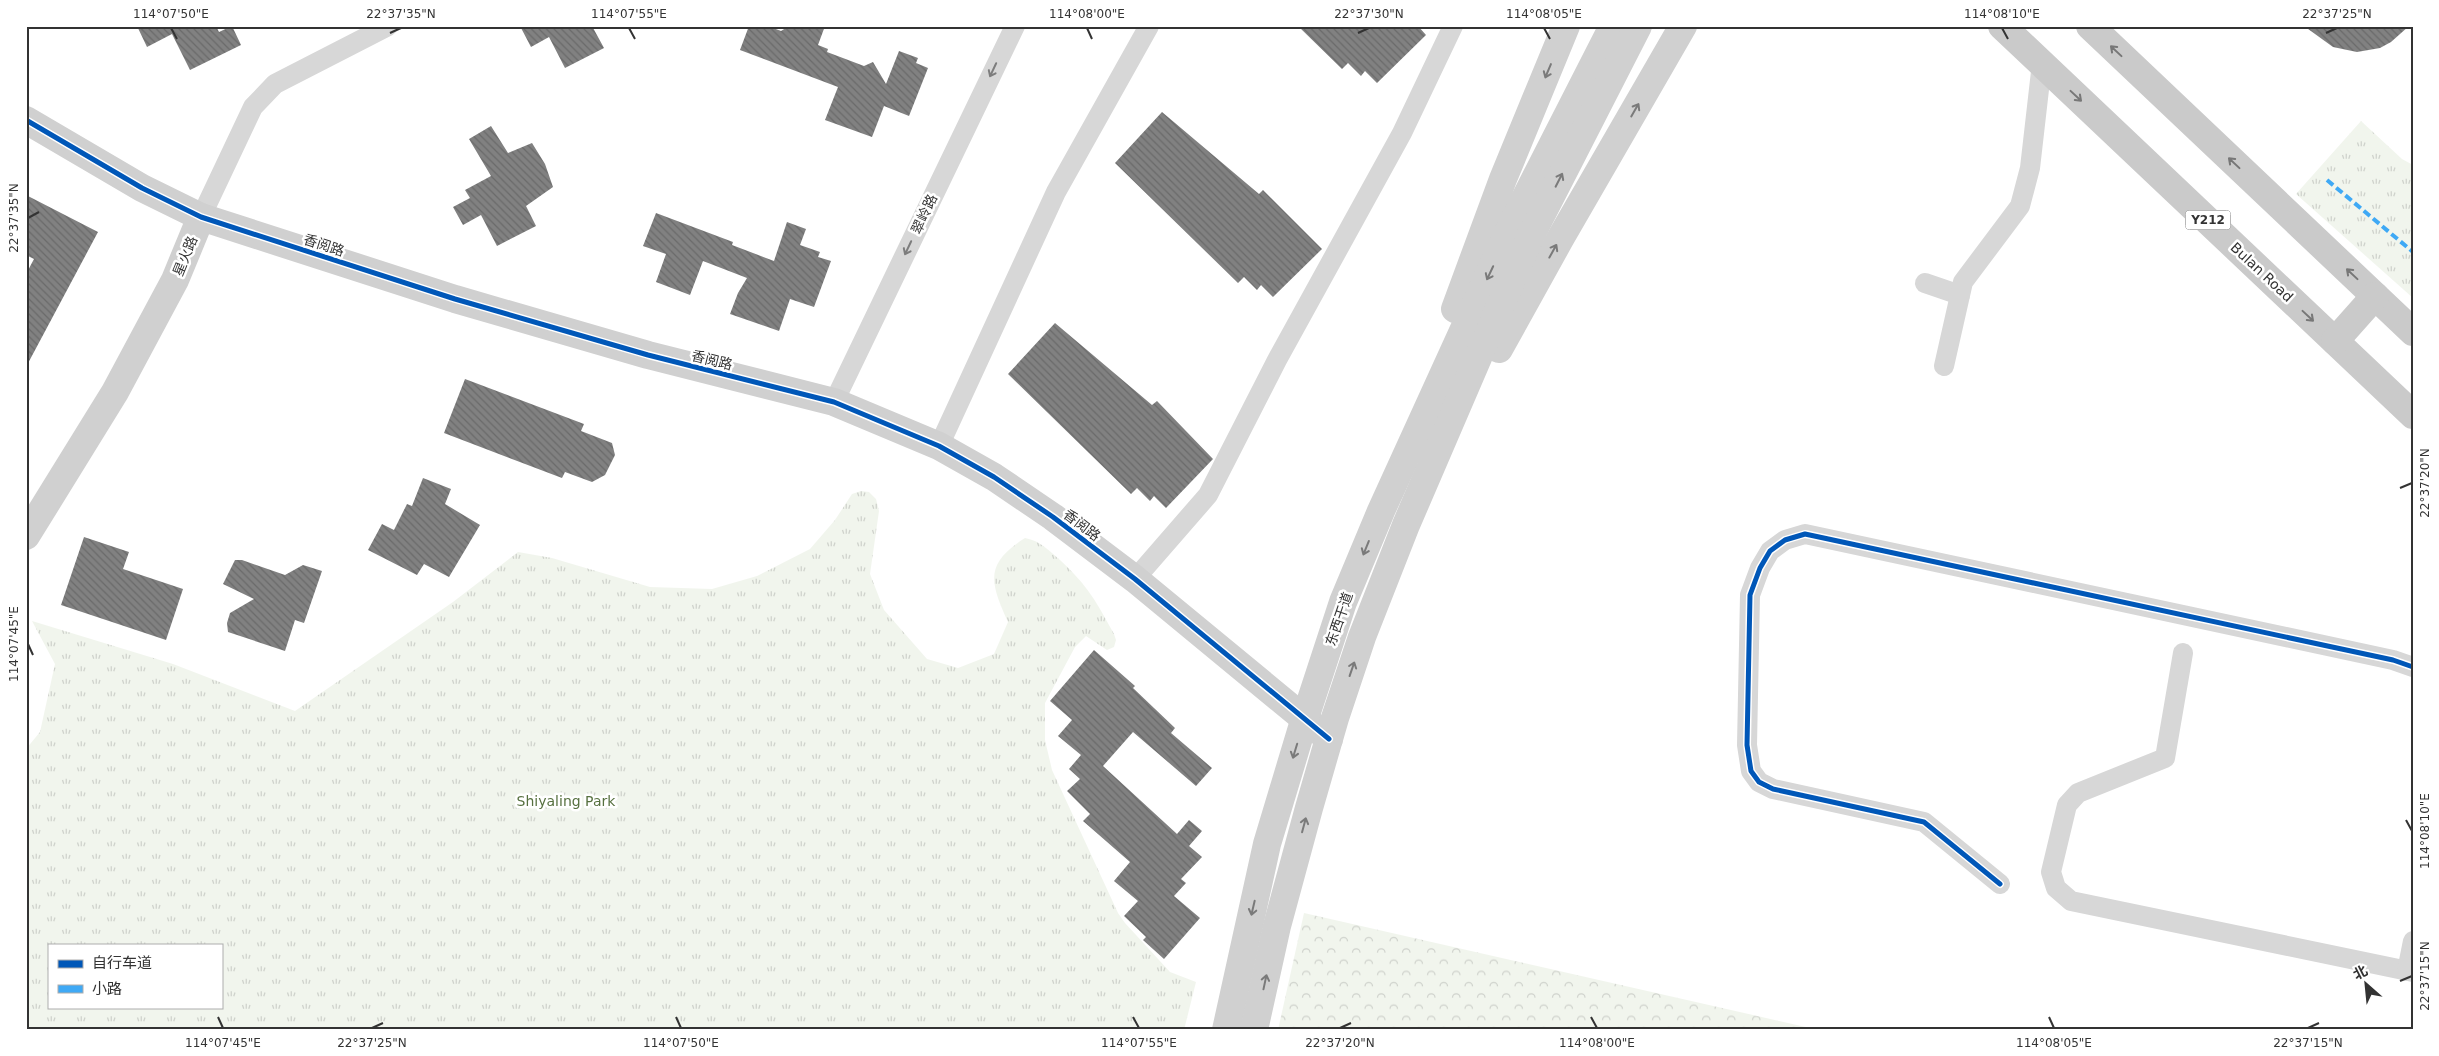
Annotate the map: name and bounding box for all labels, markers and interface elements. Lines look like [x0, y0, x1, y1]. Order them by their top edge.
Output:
text: 114°07'50"E [133, 7, 209, 21]
text: 22°37'35"N [366, 7, 436, 21]
text: 114°07'55"E [591, 7, 667, 21]
text: 114°08'00"E [1049, 7, 1125, 21]
text: 22°37'30"N [1334, 7, 1404, 21]
text: 114°08'05"E [1506, 7, 1582, 21]
text: 114°08'10"E [1964, 7, 2040, 21]
text: 22°37'25"N [2302, 7, 2372, 21]
one-way arrow [2110, 45, 2122, 57]
one-way arrow [988, 62, 997, 77]
one-way arrow [1543, 63, 1552, 78]
one-way arrow [2070, 90, 2082, 102]
one-way arrow [1630, 103, 1640, 118]
one-way arrow [2228, 157, 2240, 169]
one-way arrow [1554, 173, 1564, 188]
text: 22°37'35"N [7, 183, 21, 253]
street label: 翠岭路 [908, 192, 940, 236]
road number: Y212 [2186, 210, 2230, 230]
street label: 香阅路 [302, 231, 346, 259]
street label: 星火路 [170, 234, 200, 278]
street label: Bulan Road [2228, 239, 2296, 305]
one-way arrow [903, 240, 912, 255]
one-way arrow [1549, 244, 1559, 258]
one-way arrow [1485, 265, 1494, 280]
one-way arrow [2346, 268, 2358, 280]
one-way arrow [2302, 310, 2315, 322]
street label: 香阅路 [690, 347, 734, 373]
text: 22°37'20"N [2418, 448, 2432, 518]
street label: 香阅路 [1060, 506, 1104, 544]
one-way arrow [1360, 540, 1370, 555]
street label: 东西干道 [1322, 590, 1356, 648]
text: 114°07'45"E [7, 606, 21, 682]
one-way arrow [1347, 661, 1357, 677]
one-way arrow [1290, 743, 1300, 759]
park label: Shiyaling Park [517, 793, 616, 809]
text: 114°08'10"E [2418, 793, 2432, 869]
one-way arrow [1300, 817, 1310, 833]
one-way arrow [1248, 900, 1257, 916]
text: 22°37'15"N [2418, 941, 2432, 1011]
legend [48, 944, 222, 1008]
text: 自行车道 [92, 954, 152, 972]
north arrow [2342, 958, 2392, 1008]
text: 北 [2350, 962, 2370, 983]
one-way arrow [1260, 975, 1270, 991]
text: 小路 [92, 980, 122, 998]
text: 114°07'45"E [185, 1036, 261, 1050]
text: 22°37'25"N [337, 1036, 407, 1050]
text: 114°07'50"E [643, 1036, 719, 1050]
text: 114°07'55"E [1101, 1036, 1177, 1050]
text: 22°37'20"N [1305, 1036, 1375, 1050]
text: 114°08'00"E [1559, 1036, 1635, 1050]
text: 114°08'05"E [2016, 1036, 2092, 1050]
text: 22°37'15"N [2273, 1036, 2343, 1050]

